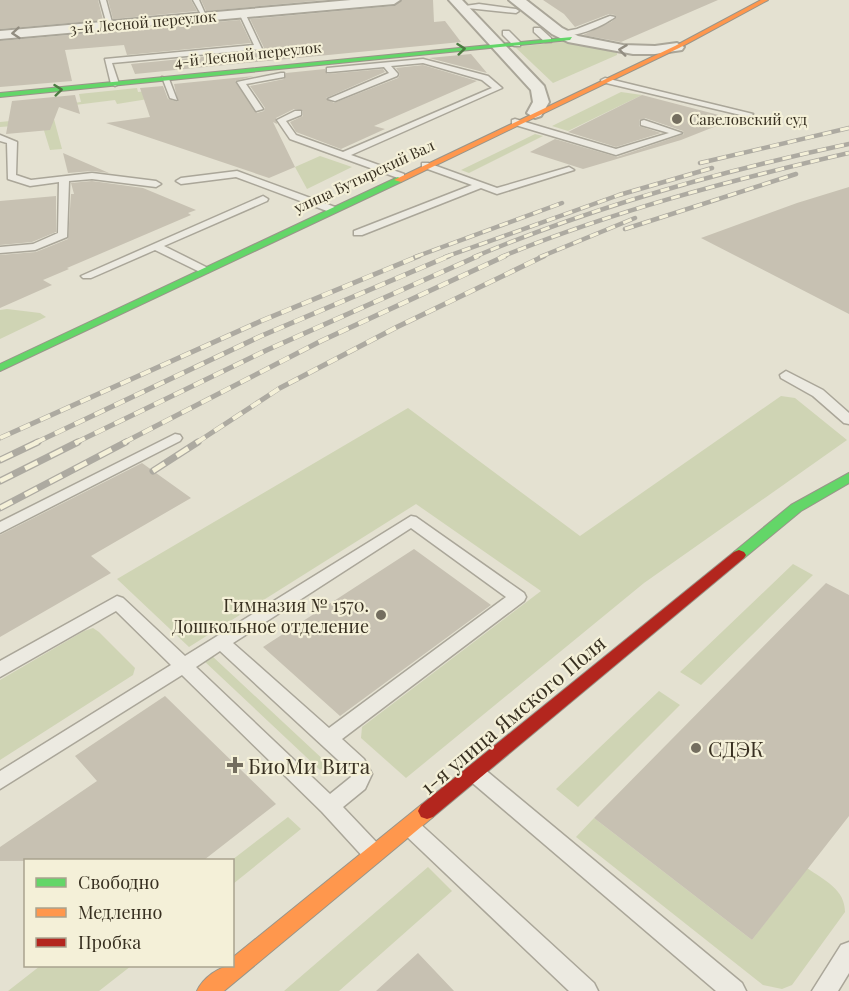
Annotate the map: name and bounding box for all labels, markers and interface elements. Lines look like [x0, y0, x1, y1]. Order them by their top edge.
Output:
street label: 3-й Лесной переулок [69, 6, 217, 38]
one-way arrow [12, 26, 21, 39]
street label: 4-й Лесной переулок [174, 36, 323, 72]
one-way arrow [457, 43, 466, 56]
one-way arrow [618, 44, 628, 56]
one-way arrow [54, 84, 63, 97]
place label: Савеловский cуд [689, 109, 807, 129]
marker: Савеловский cуд [670, 112, 684, 126]
street label: улица Бутырский Вал [290, 134, 438, 218]
place label: Гимназия № 1570. Дошкольное отделение [172, 593, 369, 638]
marker: Гимназия № 1570. Дошкольное отделение [374, 608, 388, 622]
street label: 1-я улица Ямского Поля [414, 628, 610, 800]
place label: СДЭК [708, 734, 764, 762]
marker: СДЭК [689, 741, 703, 755]
place label: БиоМи Вита [248, 751, 371, 779]
marker: БиоМи Вита [226, 756, 244, 774]
legend [24, 859, 234, 967]
text: Свободно [78, 870, 159, 894]
text: Медленно [78, 900, 163, 924]
text: Пробка [78, 930, 141, 954]

